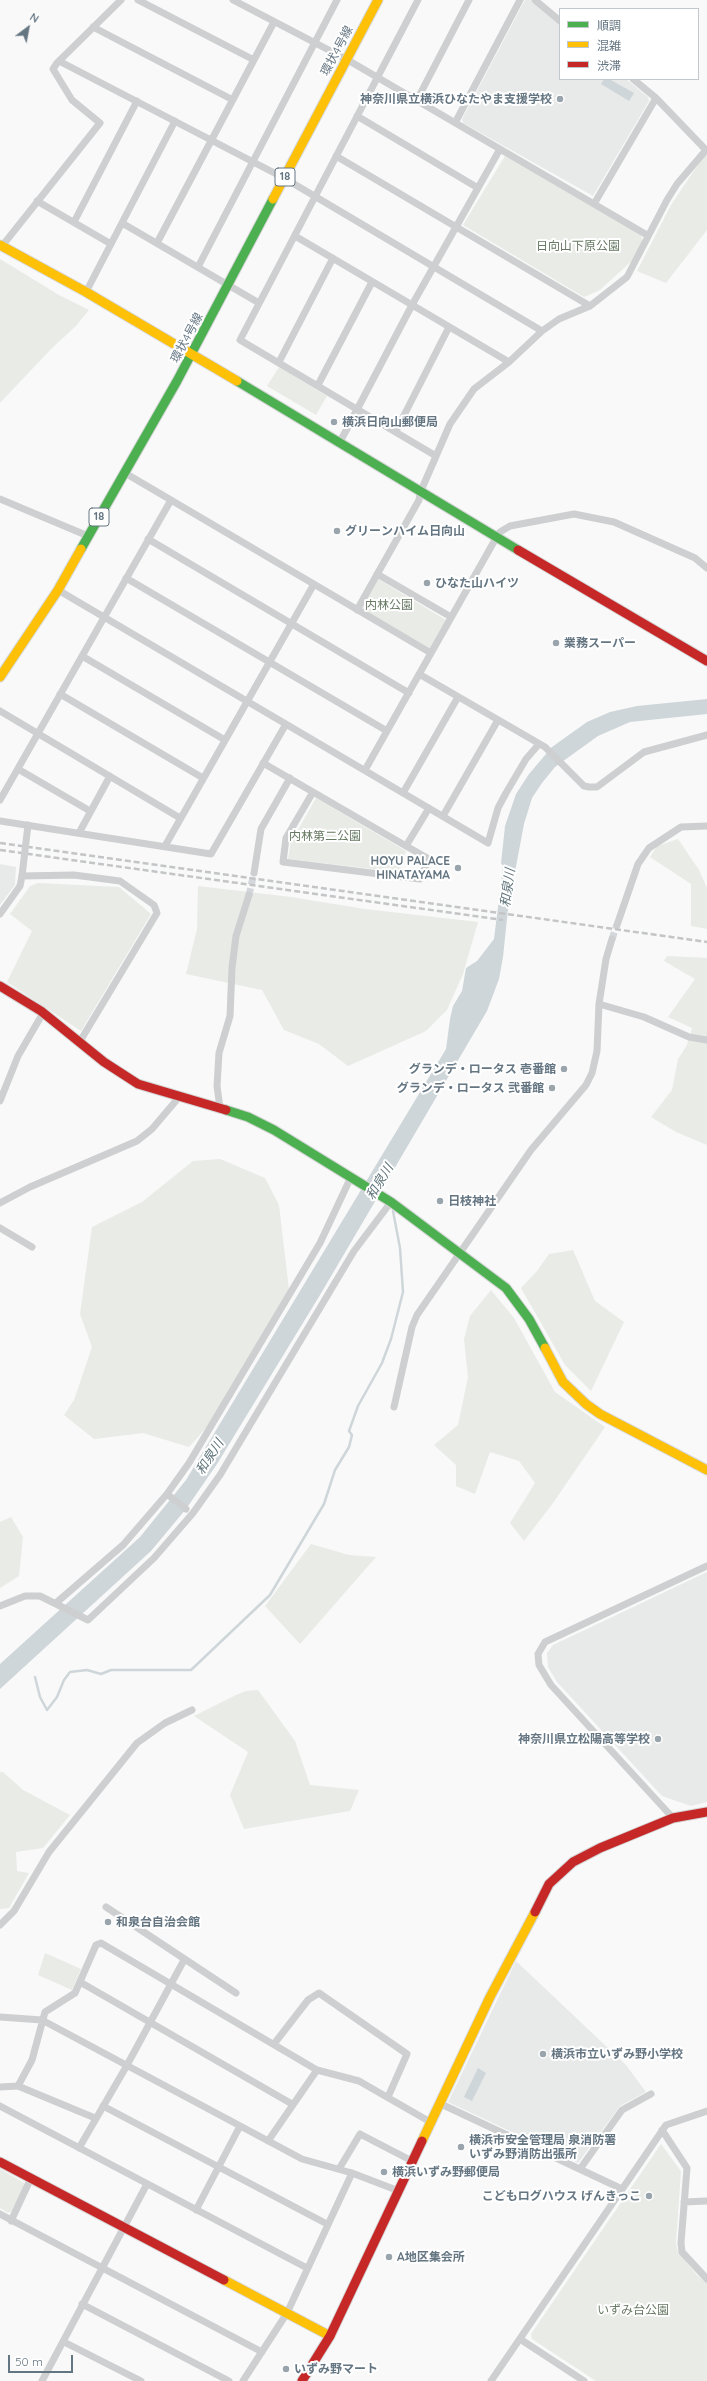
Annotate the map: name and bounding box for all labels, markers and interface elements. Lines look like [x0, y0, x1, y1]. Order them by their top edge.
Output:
north arrow [8, 8, 48, 48]
legend [559, 8, 699, 80]
text: N [27, 10, 42, 26]
text: 順調 [597, 18, 621, 33]
street label: 環状4号線 [318, 24, 356, 78]
text: 混雑 [597, 38, 621, 53]
text: 渋滞 [597, 58, 621, 73]
place label: 神奈川県立横浜ひなたやま支援学校 [360, 92, 552, 106]
marker: 神奈川県立横浜ひなたやま支援学校 [555, 94, 565, 104]
road number: 18 [275, 168, 295, 186]
park label: 日向山下原公園 [536, 239, 620, 253]
street label: 環状4号線 [168, 311, 206, 365]
place label: 横浜日向山郵便局 [342, 415, 438, 429]
marker: 横浜日向山郵便局 [329, 417, 339, 427]
road number: 18 [89, 508, 109, 526]
place label: グリーンハイム日向山 [345, 524, 465, 538]
marker: グリーンハイム日向山 [332, 526, 342, 536]
place label: ひなた山ハイツ [435, 576, 519, 590]
marker: ひなた山ハイツ [422, 578, 432, 588]
park label: 内林公園 [365, 598, 413, 612]
place label: 業務スーパー [564, 636, 636, 650]
marker: 業務スーパー [551, 638, 561, 648]
park label: 内林第二公園 [289, 829, 361, 843]
place label: HOYU PALACE HINATAYAMA [371, 854, 450, 882]
marker: HOYU PALACE HINATAYAMA [453, 863, 463, 873]
water label: 和泉川 [498, 868, 518, 908]
place label: グランデ・ロータス 壱番館 [409, 1062, 556, 1076]
marker: グランデ・ロータス 壱番館 [559, 1064, 569, 1074]
place label: グランデ・ロータス 弐番館 [397, 1081, 544, 1095]
marker: グランデ・ロータス 弐番館 [547, 1083, 557, 1093]
water label: 和泉川 [363, 1161, 397, 1203]
place label: 日枝神社 [448, 1194, 496, 1208]
marker: 日枝神社 [435, 1196, 445, 1206]
water label: 和泉川 [193, 1436, 227, 1478]
place label: 神奈川県立松陽高等学校 [518, 1732, 650, 1746]
marker: 神奈川県立松陽高等学校 [653, 1734, 663, 1744]
place label: 和泉台自治会館 [116, 1915, 200, 1929]
marker: 和泉台自治会館 [103, 1917, 113, 1927]
place label: 横浜市立いずみ野小学校 [551, 2047, 683, 2061]
marker: 横浜市立いずみ野小学校 [538, 2049, 548, 2059]
place label: 横浜市安全管理局 泉消防署 いずみ野消防出張所 [469, 2133, 616, 2161]
marker: 横浜市安全管理局 泉消防署 いずみ野消防出張所 [456, 2142, 466, 2152]
place label: 横浜いずみ野郵便局 [392, 2165, 500, 2179]
marker: 横浜いずみ野郵便局 [379, 2167, 389, 2177]
place label: こどもログハウス げんきっこ [482, 2189, 641, 2203]
marker: こどもログハウス げんきっこ [644, 2191, 654, 2201]
place label: A地区集会所 [397, 2250, 465, 2264]
marker: A地区集会所 [384, 2252, 394, 2262]
park label: いずみ台公園 [597, 2303, 669, 2317]
scale bar [10, 2347, 75, 2373]
text: 50 m [15, 2354, 43, 2369]
place label: いずみ野マート [294, 2362, 378, 2376]
marker: いずみ野マート [281, 2364, 291, 2374]

